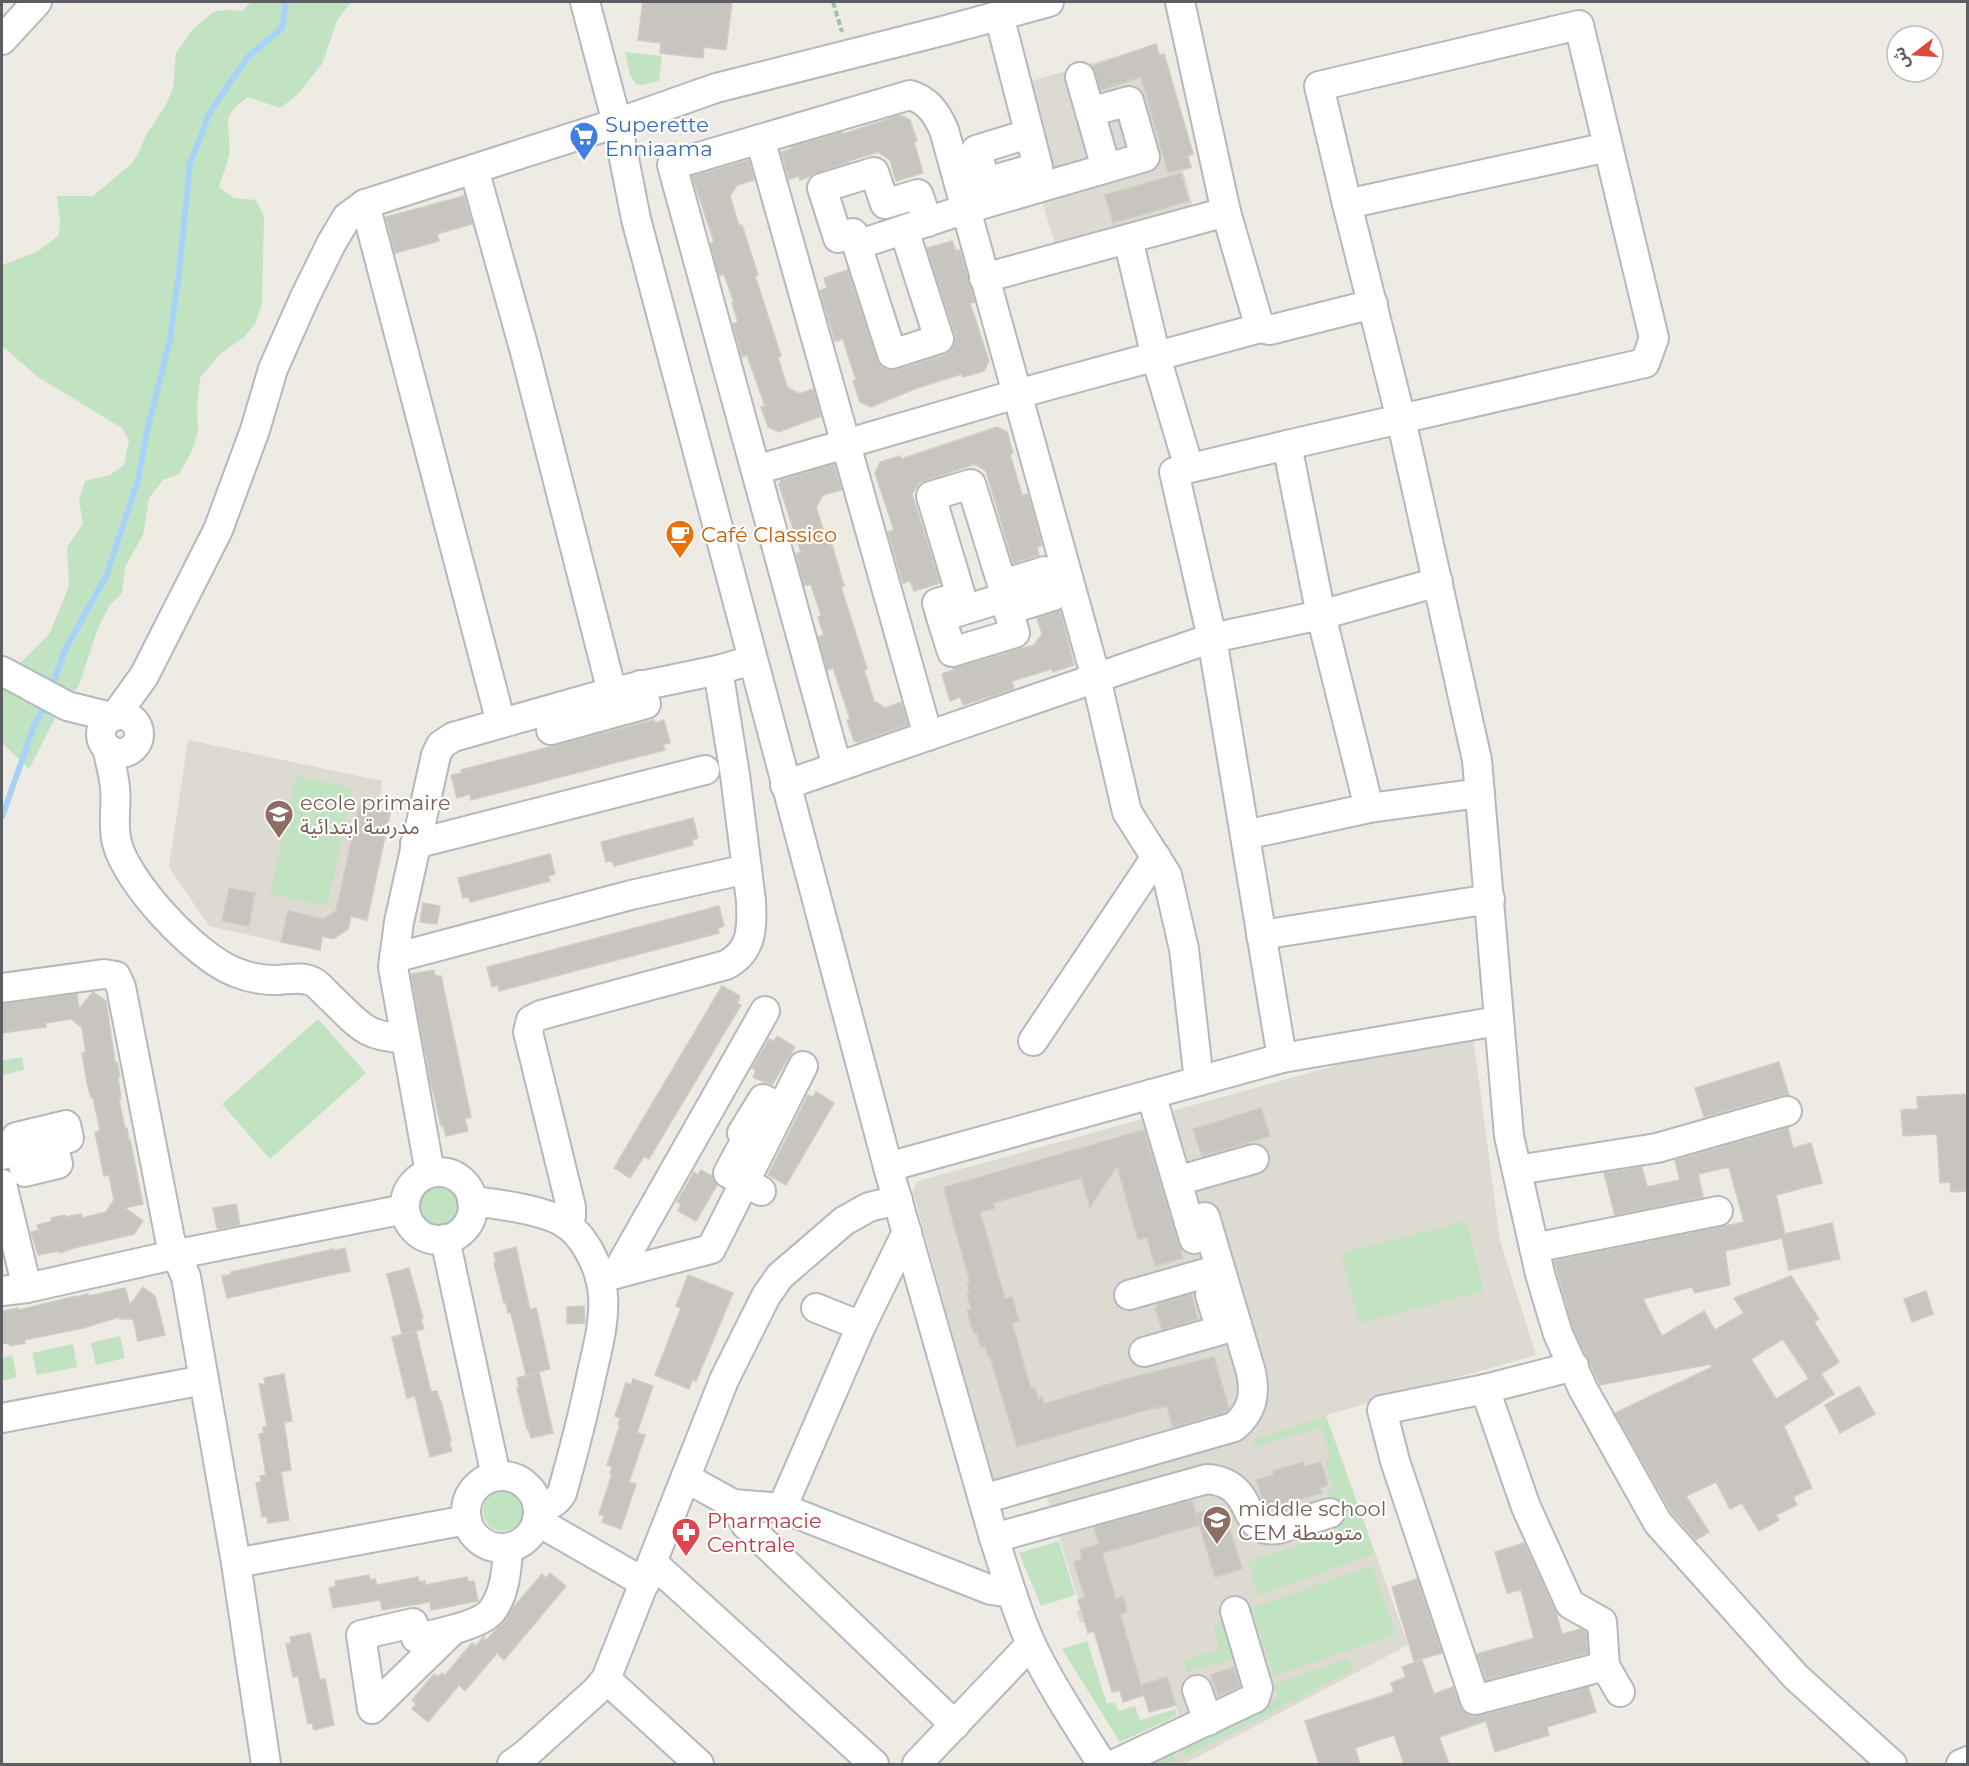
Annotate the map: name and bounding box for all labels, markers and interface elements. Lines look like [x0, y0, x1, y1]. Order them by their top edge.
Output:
north arrow [1885, 24, 1945, 84]
text: ش [1889, 45, 1913, 71]
place label: Superette Enniaama [605, 112, 713, 161]
supermarket icon: Superette Enniaama [568, 120, 600, 162]
cafe icon: Café Classico [664, 518, 696, 560]
place label: Café Classico [701, 522, 837, 547]
place label: ecole primaire مدرسة ابتدائية [300, 790, 451, 839]
school or university icon: ecole primaire مدرسة ابتدائية [263, 798, 295, 840]
place label: middle school CEM متوسطة [1238, 1496, 1386, 1545]
school or university icon: middle school CEM متوسطة [1201, 1504, 1233, 1546]
place label: Pharmacie Centrale [707, 1508, 822, 1557]
pharmacy icon: Pharmacie Centrale [670, 1516, 702, 1558]

